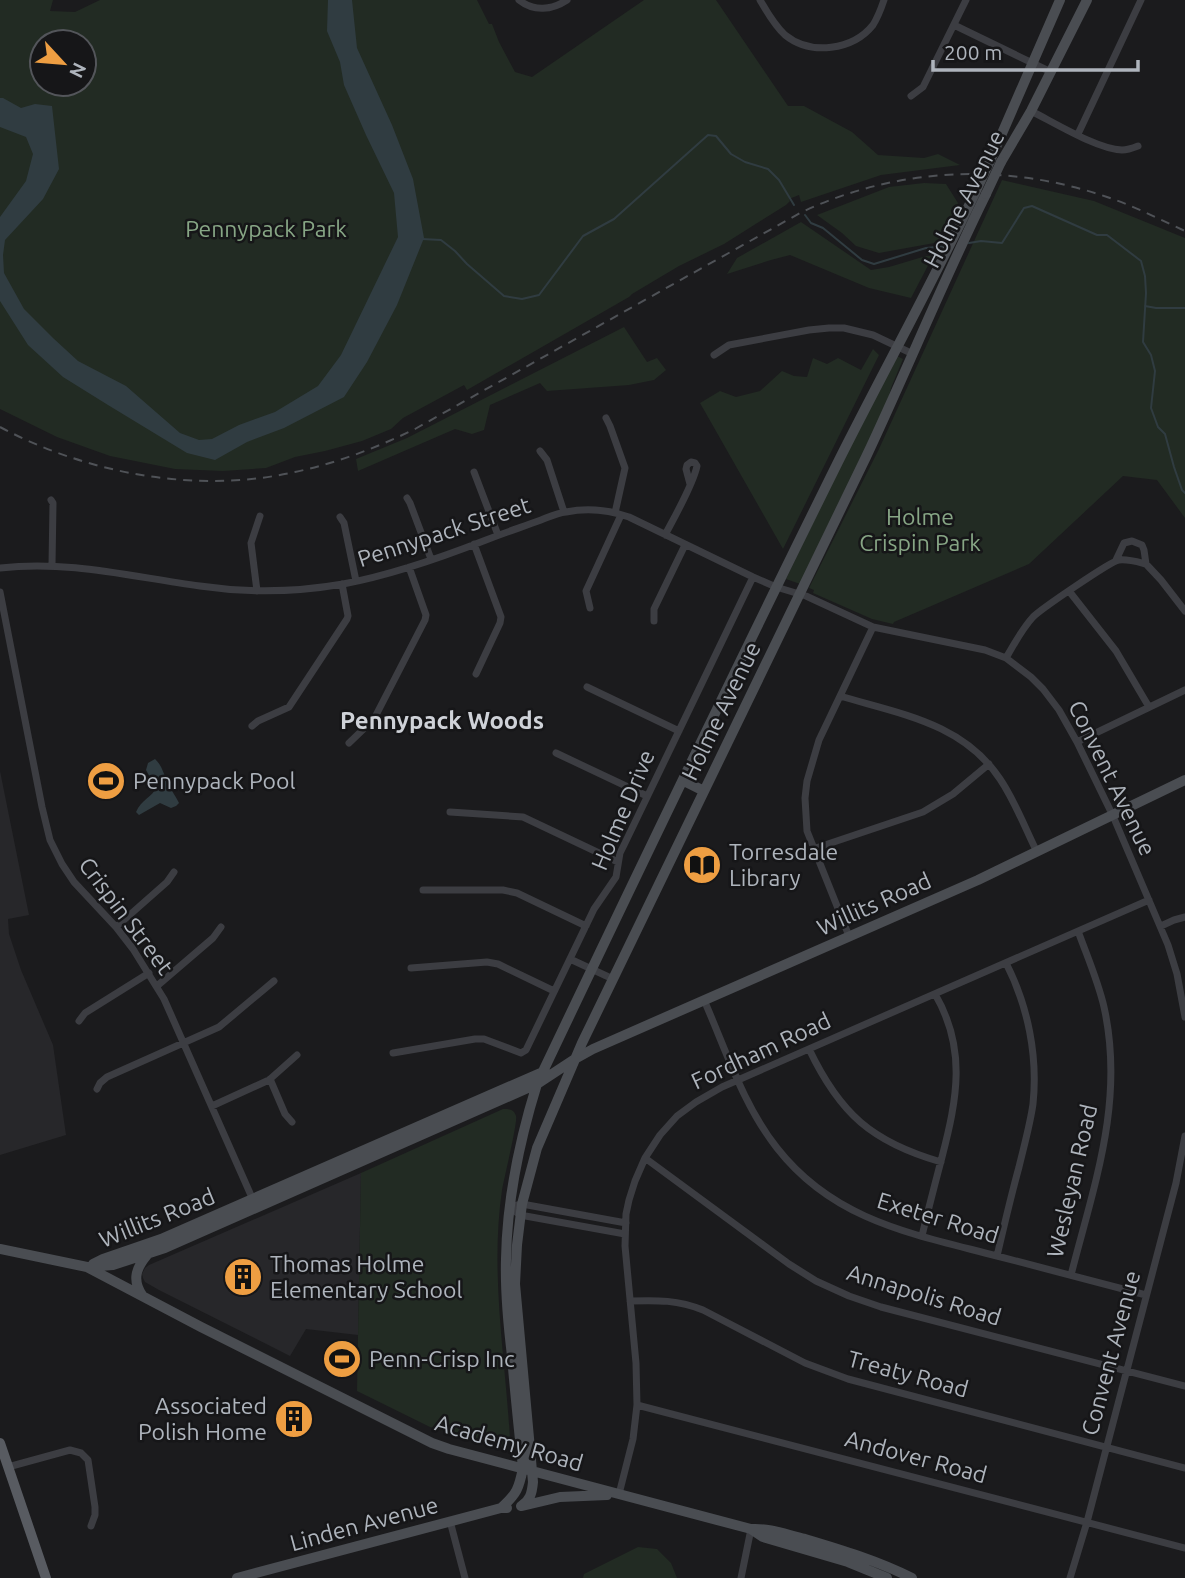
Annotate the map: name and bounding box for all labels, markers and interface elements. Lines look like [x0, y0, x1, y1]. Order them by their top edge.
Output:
north arrow [28, 28, 98, 98]
scale bar [933, 28, 1138, 72]
text: 200 m [944, 40, 1002, 64]
text: N [65, 59, 91, 82]
street label: Holme Avenue [918, 126, 1009, 272]
park label: Pennypack Park [185, 216, 347, 241]
street label: Pennypack Street [354, 492, 533, 571]
park label: Holme Crispin Park [859, 504, 981, 555]
street label: Holme Avenue [676, 638, 765, 784]
street label: Convent Avenue [1064, 696, 1161, 859]
district label: Pennypack Woods [340, 707, 544, 734]
street label: Holme Drive [586, 746, 659, 873]
sports icon: Pennypack Pool [85, 760, 127, 802]
place label: Pennypack Pool [133, 768, 295, 793]
place label: Torresdale Library [729, 839, 838, 890]
library icon: Torresdale Library [681, 844, 723, 886]
street label: Crispin Street [74, 852, 179, 979]
street label: Willits Road [813, 867, 935, 940]
street label: Fordham Road [687, 1007, 834, 1094]
street label: Wesleyan Road [1042, 1102, 1101, 1260]
street label: Willits Road [95, 1183, 218, 1252]
street label: Exeter Road [874, 1187, 1002, 1248]
place label: Thomas Holme Elementary School [270, 1251, 463, 1302]
building icon: Thomas Holme Elementary School [222, 1256, 264, 1298]
street label: Annapolis Road [844, 1259, 1004, 1330]
street label: Convent Avenue [1077, 1268, 1145, 1438]
sports icon: Penn-Crisp Inc [321, 1338, 363, 1380]
street label: Treaty Road [845, 1345, 971, 1402]
place label: Penn-Crisp Inc [369, 1346, 515, 1371]
place label: Associated Polish Home [138, 1393, 267, 1444]
building icon: Associated Polish Home [273, 1398, 315, 1440]
street label: Academy Road [432, 1409, 586, 1476]
street label: Andover Road [842, 1426, 990, 1487]
street label: Linden Avenue [287, 1492, 441, 1555]

